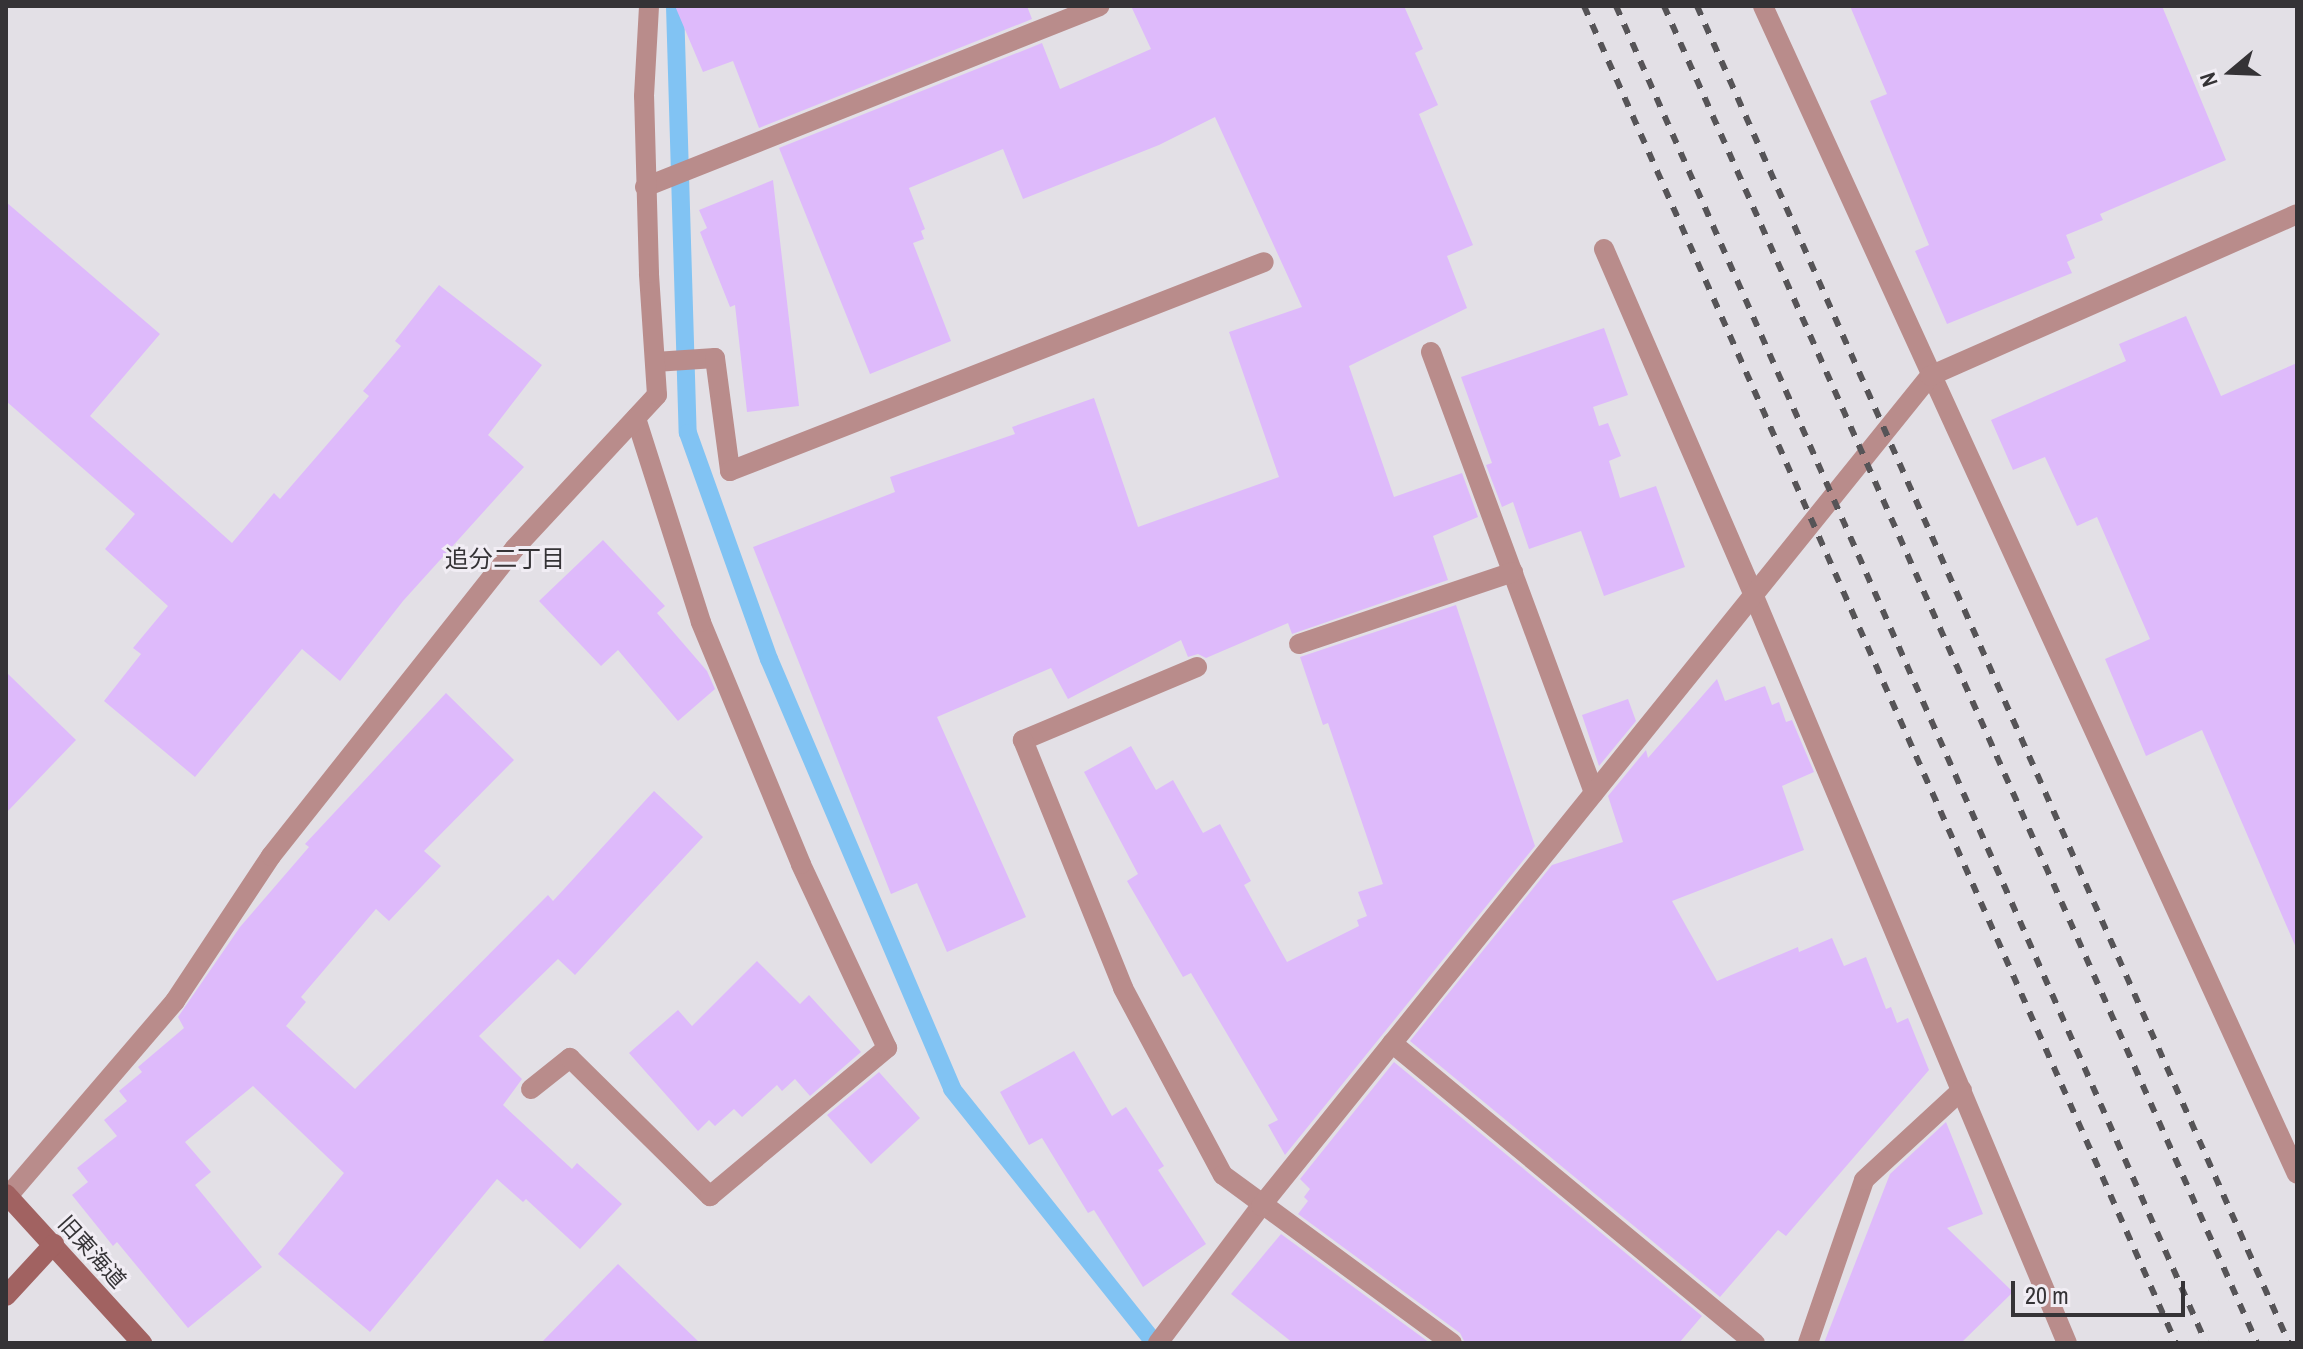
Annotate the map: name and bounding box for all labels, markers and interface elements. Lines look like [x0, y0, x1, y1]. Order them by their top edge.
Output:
north arrow [2191, 32, 2271, 112]
text: N [2192, 69, 2225, 91]
district label: 追分二丁目 [445, 545, 565, 573]
street label: 旧東海道 [53, 1210, 131, 1294]
scale bar [2015, 1265, 2189, 1315]
text: 20 m [2025, 1279, 2069, 1311]

